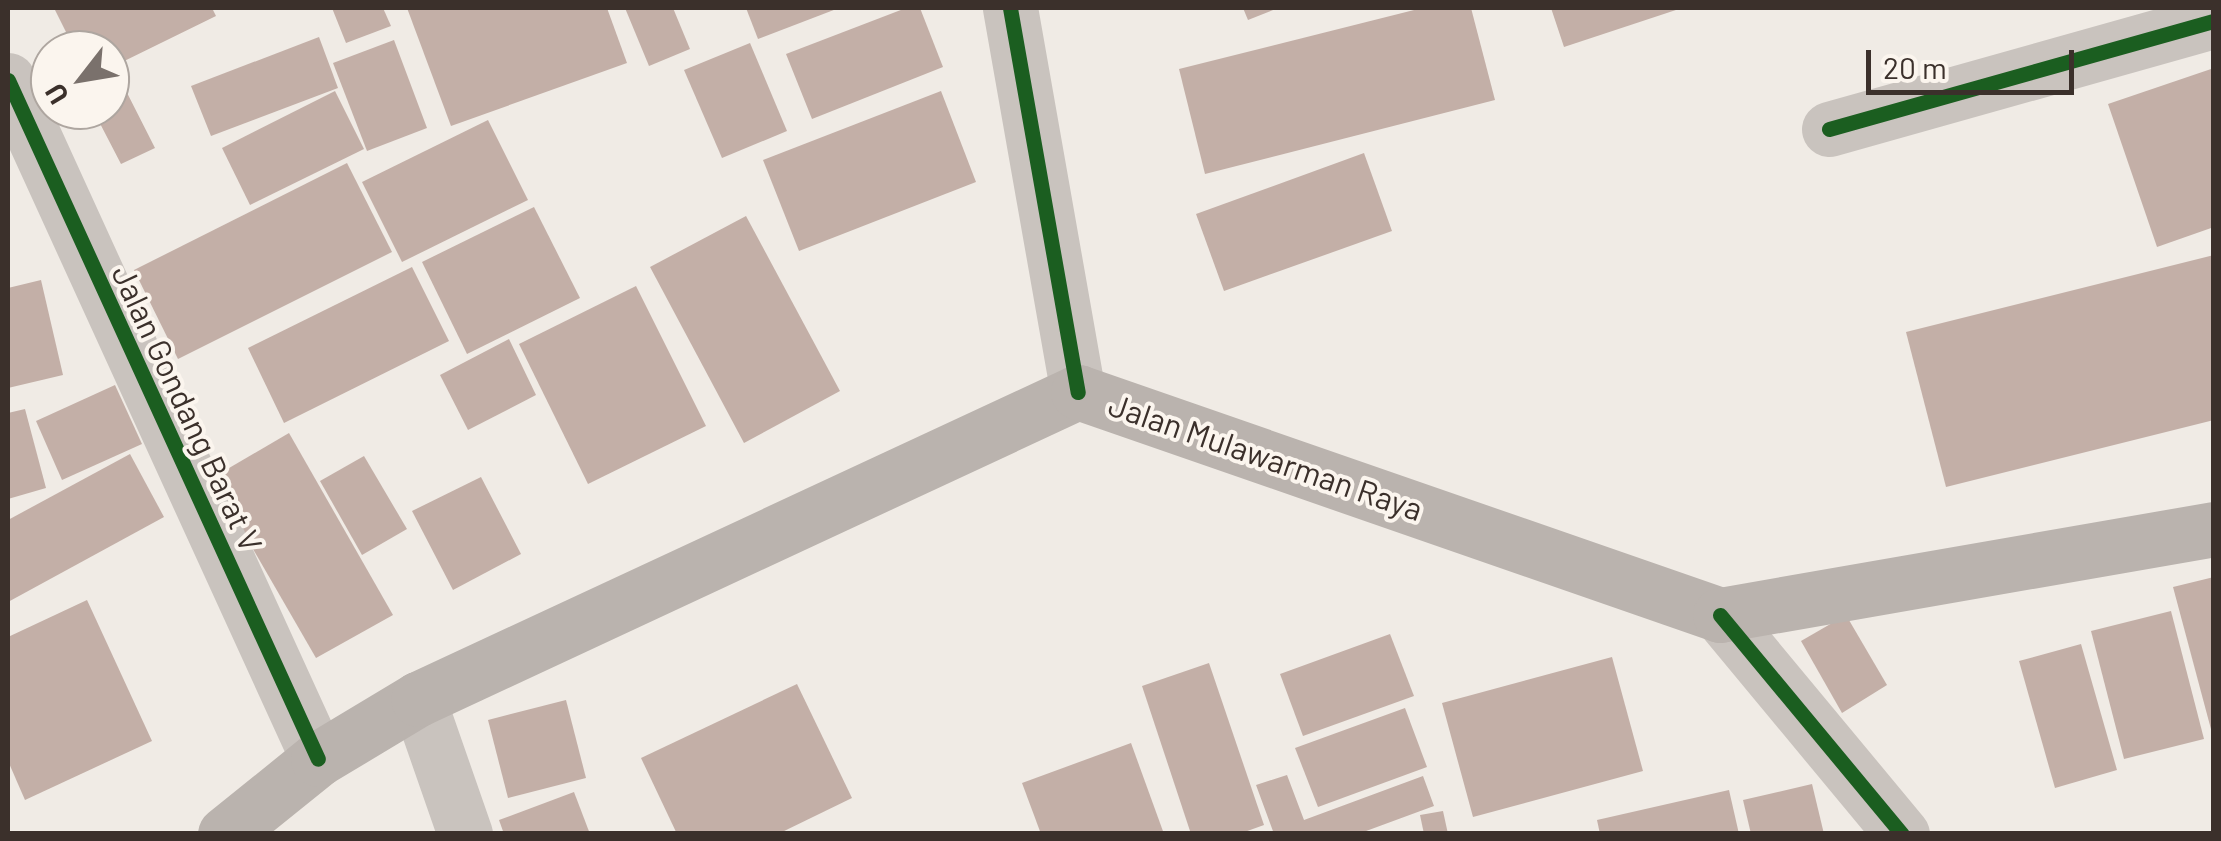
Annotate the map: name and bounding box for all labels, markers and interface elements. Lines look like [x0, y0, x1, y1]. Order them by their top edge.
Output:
north arrow [30, 30, 130, 130]
scale bar [1871, 30, 2078, 92]
text: 20 m [1883, 49, 1947, 85]
text: U [37, 78, 75, 111]
street label: Jalan Gondang Barat V [105, 259, 271, 557]
street label: Jalan Mulawarman Raya [1104, 384, 1428, 528]

